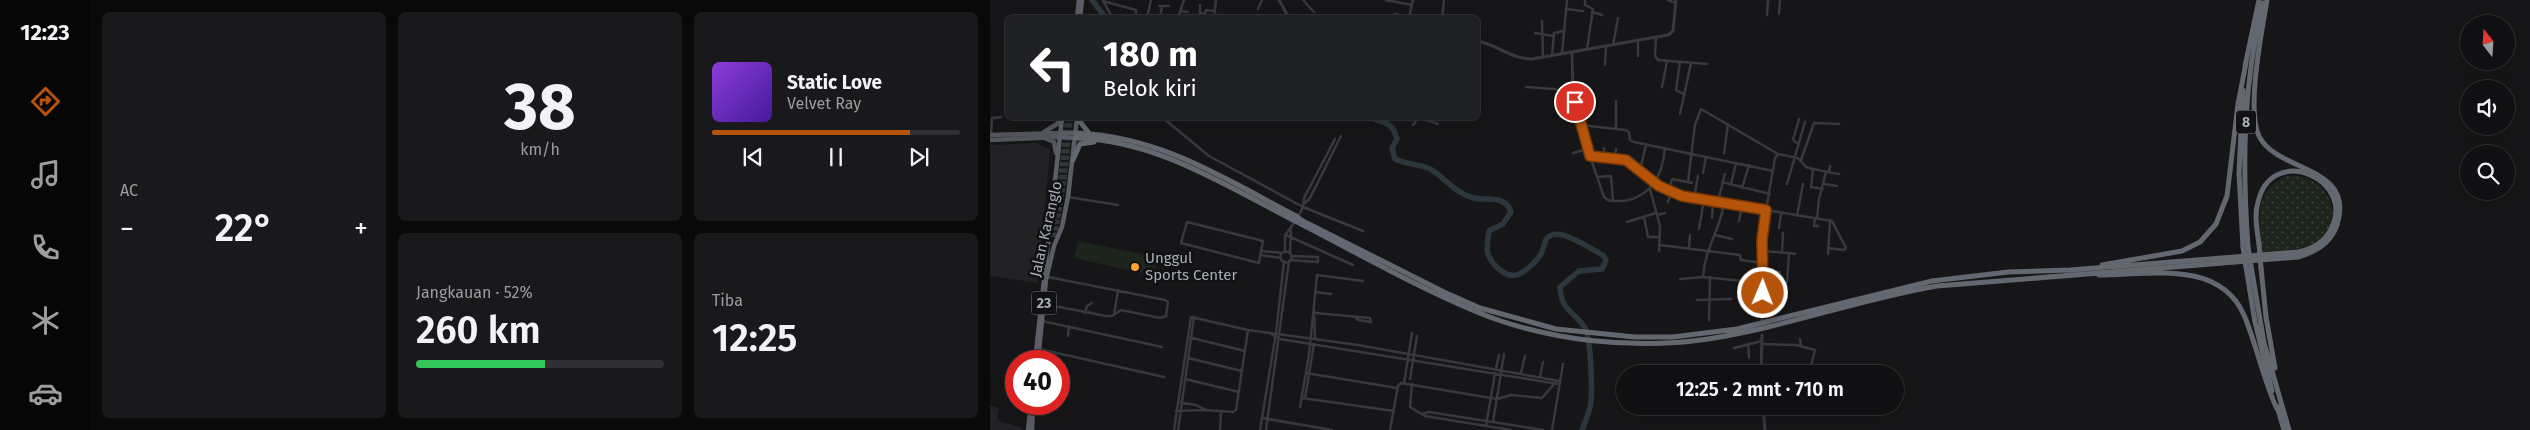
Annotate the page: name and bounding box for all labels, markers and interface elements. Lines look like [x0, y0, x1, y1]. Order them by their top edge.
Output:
north arrow [2460, 15, 2515, 70]
map controls [2460, 15, 2515, 200]
text: 12:23 [20, 19, 70, 46]
text: 180 m [1103, 33, 1198, 75]
icon: left [1020, 35, 1085, 100]
text: 38 [504, 68, 576, 146]
text: Static Love [787, 71, 882, 94]
text: Belok kiri [1103, 75, 1197, 102]
button: sound [2460, 80, 2515, 135]
pin [1554, 81, 1596, 123]
icon: directions [28, 84, 63, 119]
icon: arrive [1561, 88, 1589, 116]
text: Velvet Ray [787, 94, 861, 113]
road number: 8 [2236, 110, 2256, 134]
text: km/h [520, 140, 560, 159]
icon: previous [739, 143, 767, 171]
icon: pause [822, 143, 850, 171]
icon: next [905, 143, 933, 171]
button: search [2460, 145, 2515, 200]
icon: music [28, 157, 63, 192]
street label: Jalan Karanglo [1026, 179, 1066, 279]
text: AC [120, 181, 138, 200]
text: 22° [215, 205, 273, 251]
text: − [120, 212, 134, 245]
text: + [354, 212, 368, 245]
icon: phone [28, 230, 63, 265]
place label: Unggul Sports Center [1145, 249, 1237, 284]
marker: Unggul Sports Center [1129, 261, 1141, 273]
position arrow [1736, 266, 1788, 318]
text: Jangkauan · 52% [416, 283, 533, 302]
text: Tiba [712, 291, 743, 310]
road number: 23 [1032, 292, 1056, 314]
icon: climate [28, 303, 63, 338]
text: 260 km [416, 307, 541, 353]
text: 12:25 [712, 315, 797, 361]
speed limit sign: 40 [1005, 350, 1070, 415]
icon: car [28, 376, 63, 411]
text: 12:25 · 2 mnt · 710 m [1676, 378, 1844, 401]

